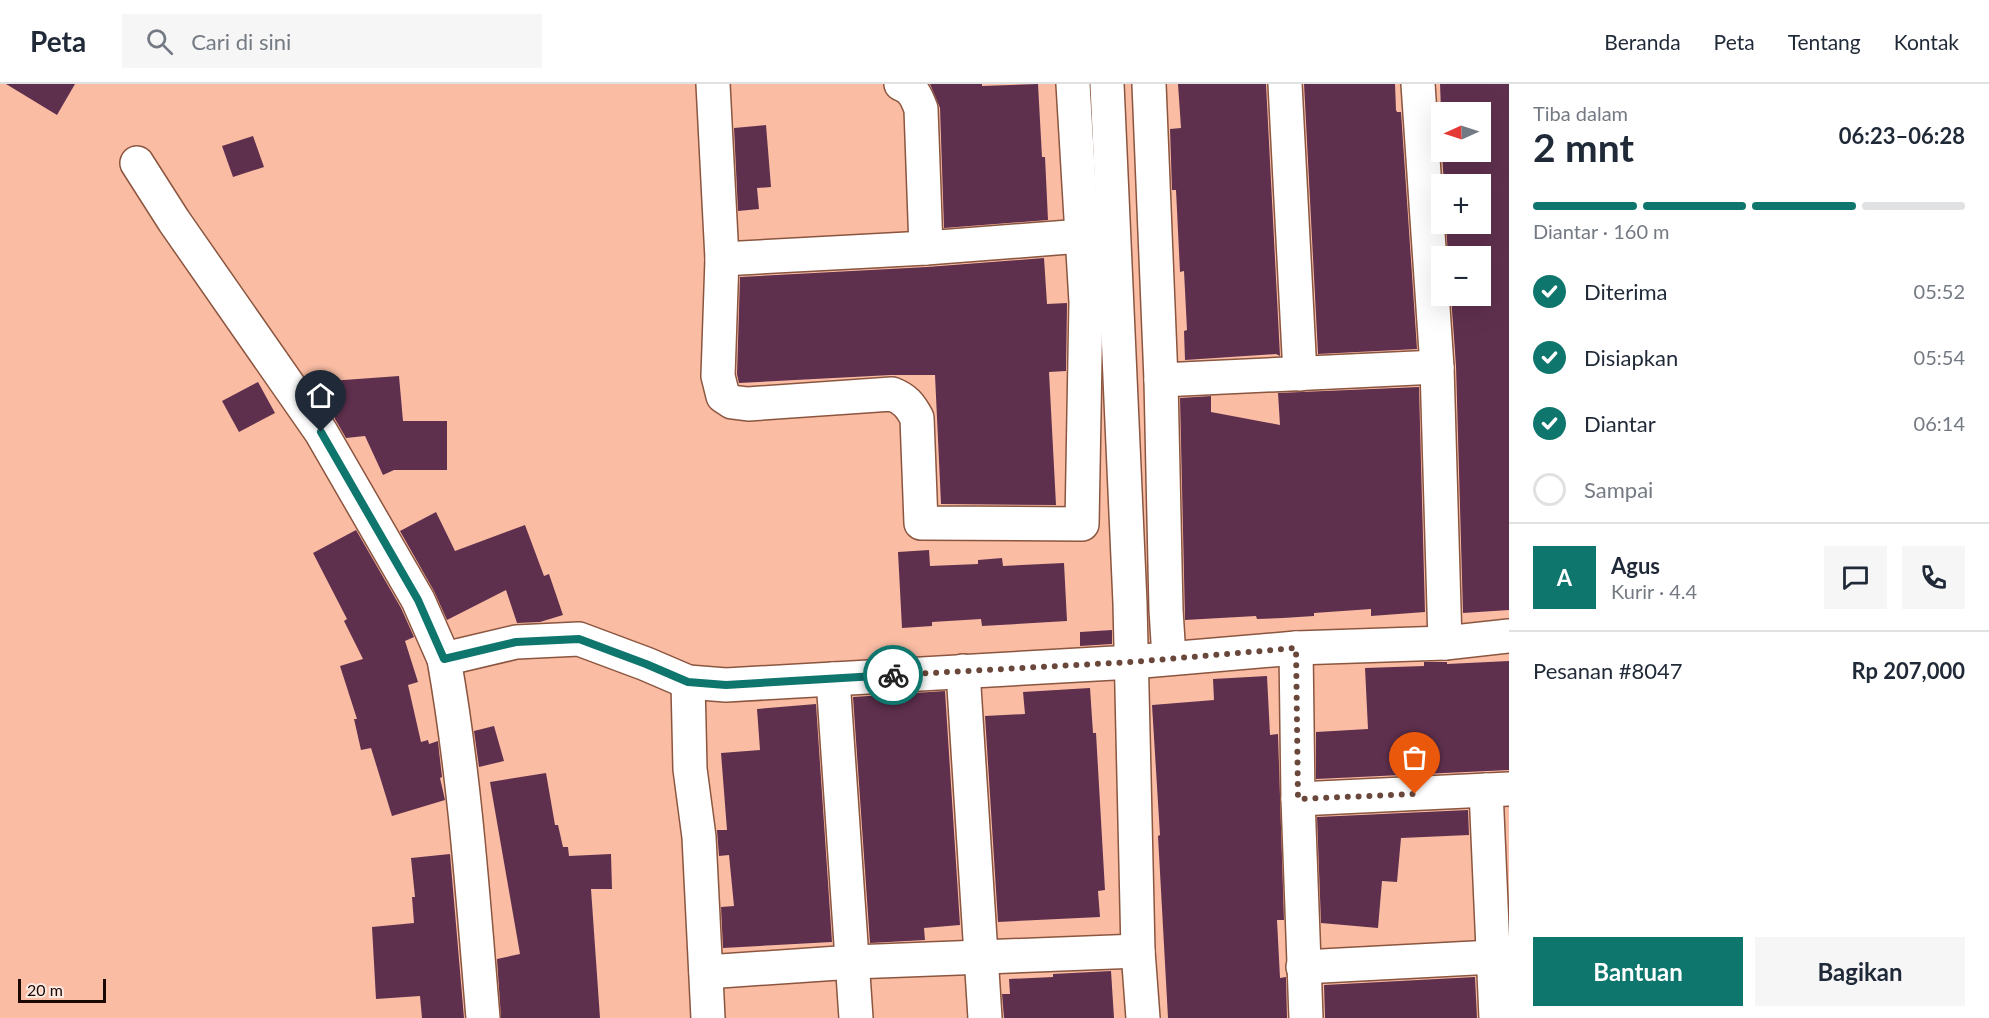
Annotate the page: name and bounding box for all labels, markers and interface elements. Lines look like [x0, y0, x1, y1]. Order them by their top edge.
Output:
search box [122, 14, 542, 68]
text: Peta [30, 24, 86, 58]
icon: search [143, 25, 176, 58]
text: Cari di sini [191, 28, 291, 55]
text: Beranda [1604, 29, 1681, 54]
text: Peta [1714, 29, 1755, 54]
text: Tentang [1788, 29, 1861, 54]
text: Kontak [1894, 29, 1959, 54]
text: Tiba dalam [1533, 101, 1628, 125]
north arrow [1431, 102, 1491, 162]
map controls [1431, 102, 1491, 306]
text: 06:23–06:28 [1839, 122, 1965, 149]
text: 2 mnt [1533, 124, 1634, 170]
button: + [1431, 174, 1491, 234]
text: Diantar · 160 m [1533, 219, 1670, 243]
button: − [1431, 246, 1491, 306]
icon: check [1533, 275, 1566, 308]
text: Diterima [1584, 278, 1668, 305]
text: 05:52 [1914, 279, 1965, 303]
icon: check [1533, 341, 1566, 374]
text: Disiapkan [1584, 344, 1678, 371]
text: 05:54 [1914, 345, 1965, 369]
pin [295, 370, 346, 432]
icon: home [304, 379, 337, 412]
icon: check [1533, 407, 1566, 440]
text: Diantar [1584, 410, 1656, 437]
text: 06:14 [1914, 411, 1965, 435]
text: Sampai [1584, 476, 1653, 503]
button: chat [1824, 546, 1887, 609]
button: phone [1902, 546, 1965, 609]
text: Agus [1611, 552, 1660, 579]
text: A [1557, 564, 1572, 591]
text: Kurir · 4.4 [1611, 579, 1697, 603]
courier [863, 645, 923, 705]
text: Pesanan #8047 [1533, 657, 1683, 684]
text: Rp 207,000 [1851, 657, 1965, 684]
icon: bike [877, 659, 910, 692]
pin [1389, 732, 1440, 794]
icon: bag [1398, 741, 1431, 774]
button: Bantuan [1533, 937, 1743, 1006]
button: Bagikan [1755, 937, 1965, 1006]
scale bar [18, 976, 106, 1004]
text: 20 m [27, 980, 63, 999]

